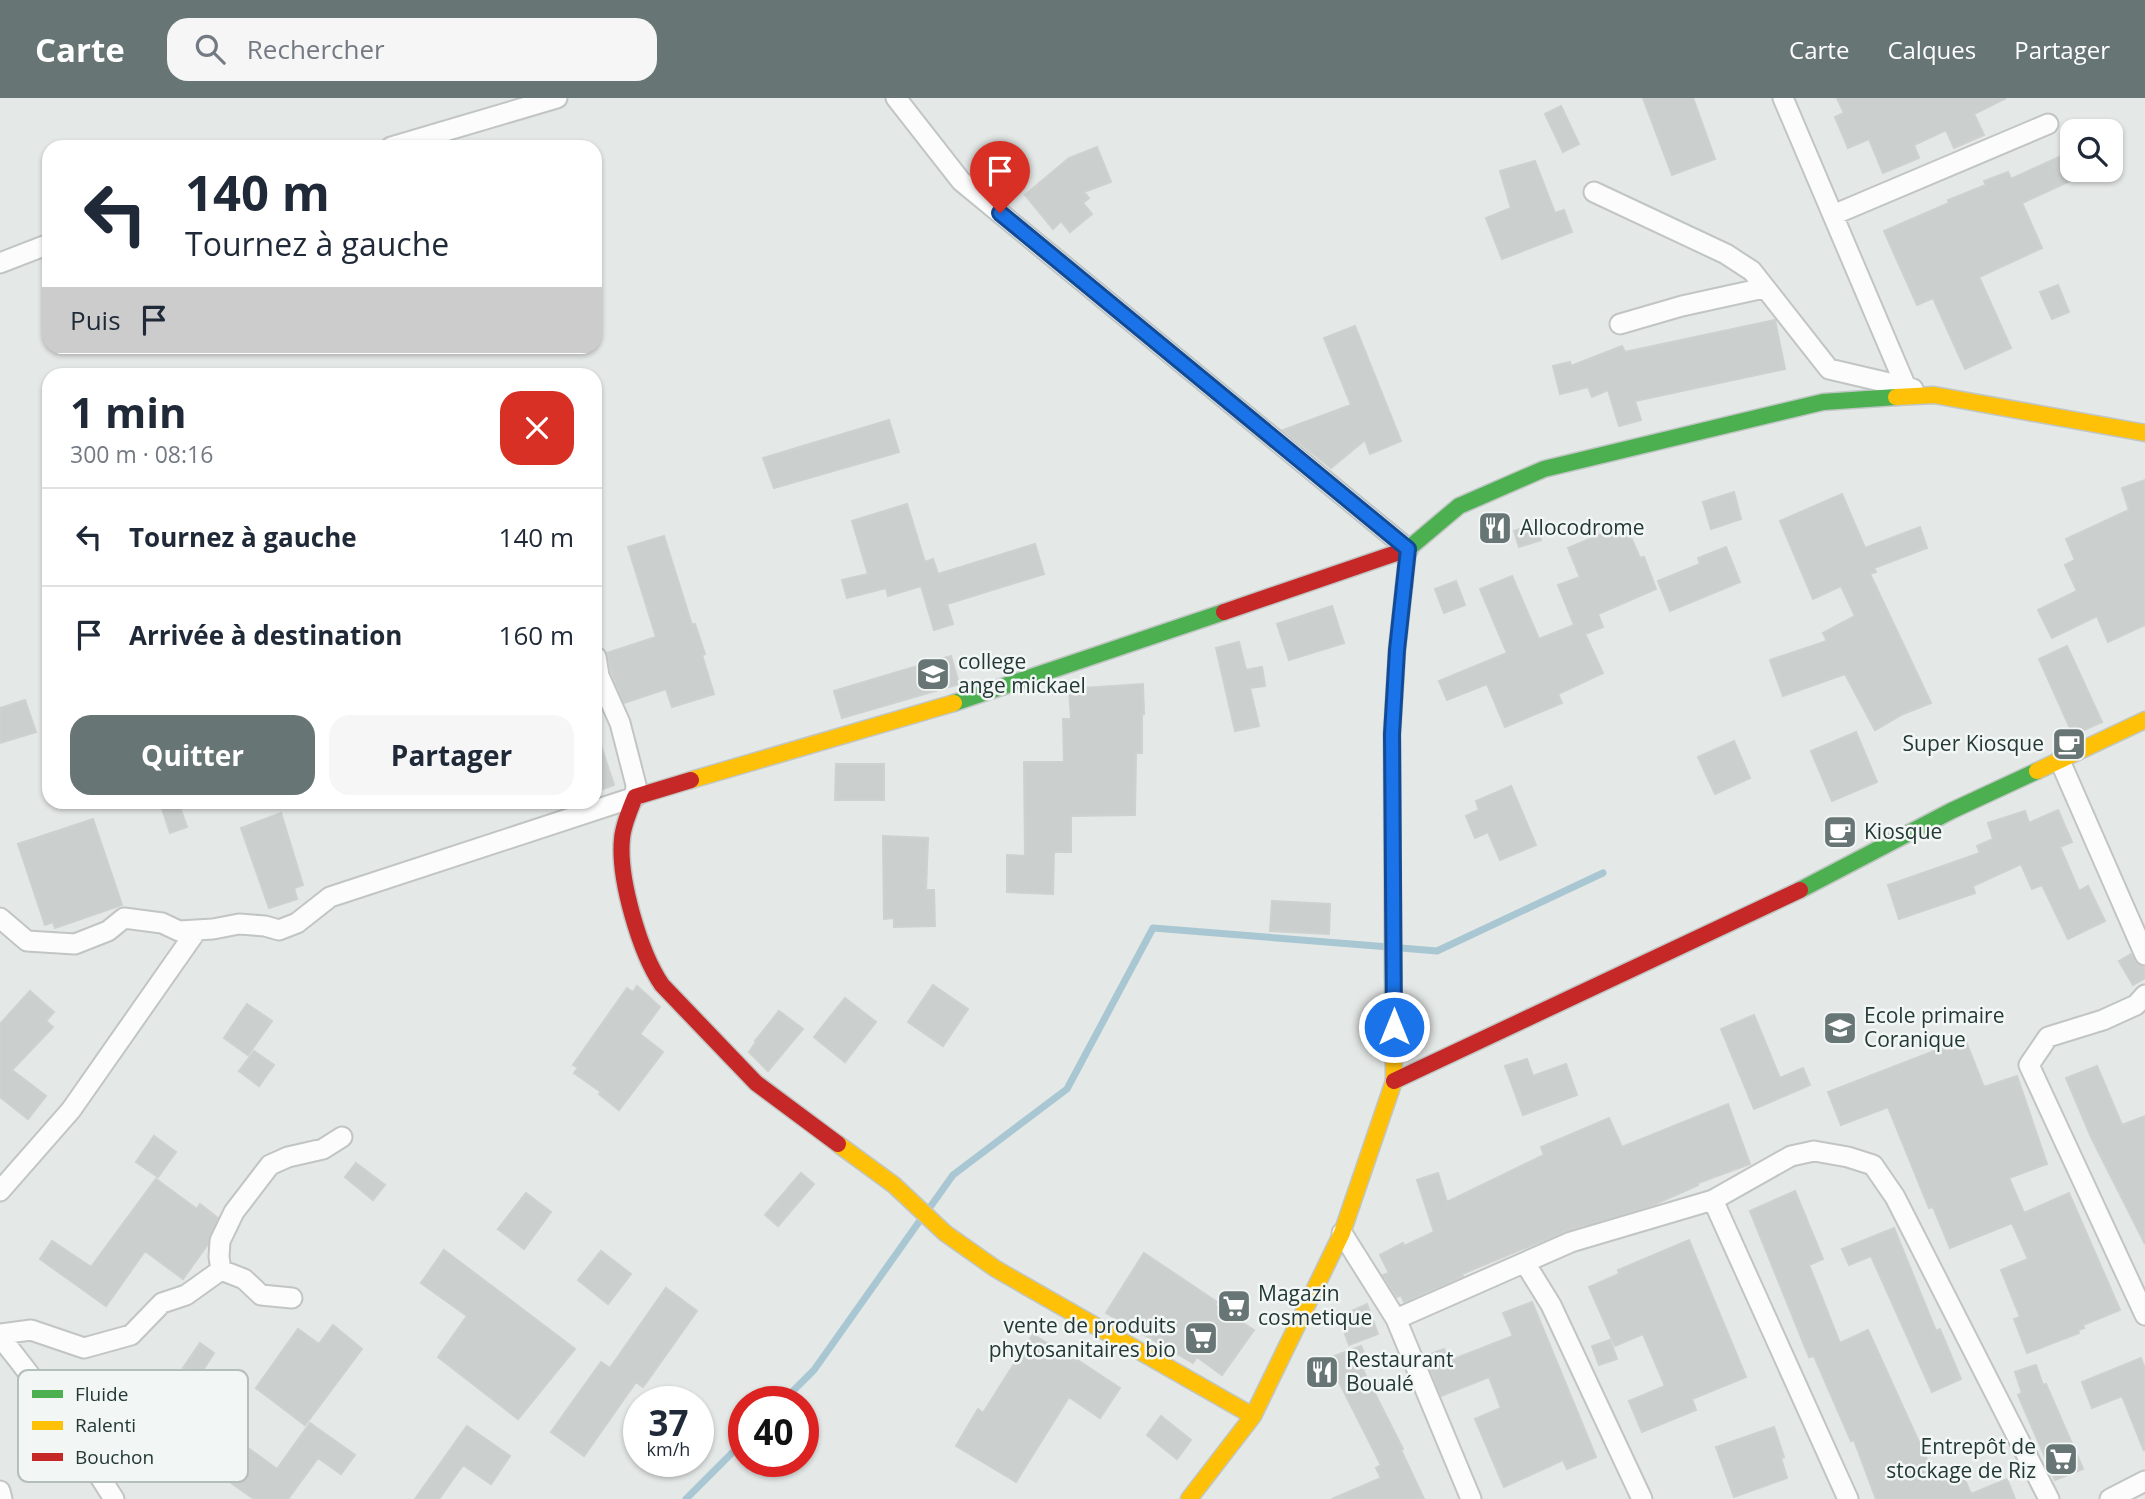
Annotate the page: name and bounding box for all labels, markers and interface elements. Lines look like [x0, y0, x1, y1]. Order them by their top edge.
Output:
search box [167, 18, 657, 81]
text: Carte [35, 27, 125, 72]
icon: search [191, 30, 229, 68]
text: Rechercher [247, 31, 385, 67]
text: Carte [1789, 33, 1849, 66]
text: Calques [1887, 33, 1976, 66]
text: Partager [2014, 33, 2110, 66]
map controls [2060, 119, 2123, 182]
button: search [2060, 119, 2123, 182]
pin [970, 141, 1030, 213]
icon: arrive [981, 152, 1019, 190]
text: 140 m [185, 159, 330, 225]
icon: left [70, 168, 161, 259]
text: Tournez à gauche [185, 222, 449, 265]
icon: arrive [135, 301, 173, 339]
text: Puis [70, 302, 121, 338]
text: 1 min [70, 383, 187, 440]
button: close [500, 391, 574, 465]
text: 300 m · 08:16 [70, 438, 213, 470]
restaurant icon: Allocodrome [1476, 509, 1514, 547]
place label: Allocodrome [1520, 513, 1645, 541]
icon: left [70, 518, 108, 556]
text: Tournez à gauche [129, 519, 357, 555]
text: 140 m [499, 519, 574, 555]
icon: arrive [70, 616, 108, 654]
text: Arrivée à destination [129, 617, 402, 653]
text: 160 m [499, 617, 574, 653]
place label: college ange mickael [958, 647, 1086, 699]
school or university icon: college ange mickael [914, 655, 952, 693]
button: Quitter [70, 715, 315, 795]
button: Partager [329, 715, 574, 795]
cafe icon: Super Kiosque [2050, 725, 2088, 763]
place label: Super Kiosque [1903, 729, 2044, 757]
cafe icon: Kiosque [1821, 813, 1859, 851]
place label: Kiosque [1864, 817, 1942, 845]
position arrow [1357, 990, 1431, 1064]
place label: Ecole primaire Coranique [1864, 1001, 2004, 1053]
school or university icon: Ecole primaire Coranique [1821, 1009, 1859, 1047]
place label: Magazin cosmetique [1258, 1279, 1372, 1331]
supermarket icon: Magazin cosmetique [1215, 1287, 1253, 1325]
place label: vente de produits phytosanitaires bio [989, 1311, 1176, 1363]
supermarket icon: vente de produits phytosanitaires bio [1182, 1319, 1220, 1357]
place label: Restaurant Boualé [1346, 1345, 1453, 1397]
restaurant icon: Restaurant Boualé [1303, 1353, 1341, 1391]
legend [18, 1370, 248, 1482]
text: Fluide [75, 1381, 128, 1407]
speed limit sign: 40 [728, 1386, 819, 1477]
text: 37 [648, 1399, 689, 1446]
text: Ralenti [75, 1412, 136, 1438]
place label: Entrepôt de stockage de Riz [1886, 1432, 2036, 1484]
text: km/h [647, 1437, 690, 1461]
supermarket icon: Entrepôt de stockage de Riz [2042, 1440, 2080, 1478]
text: Bouchon [75, 1444, 154, 1470]

